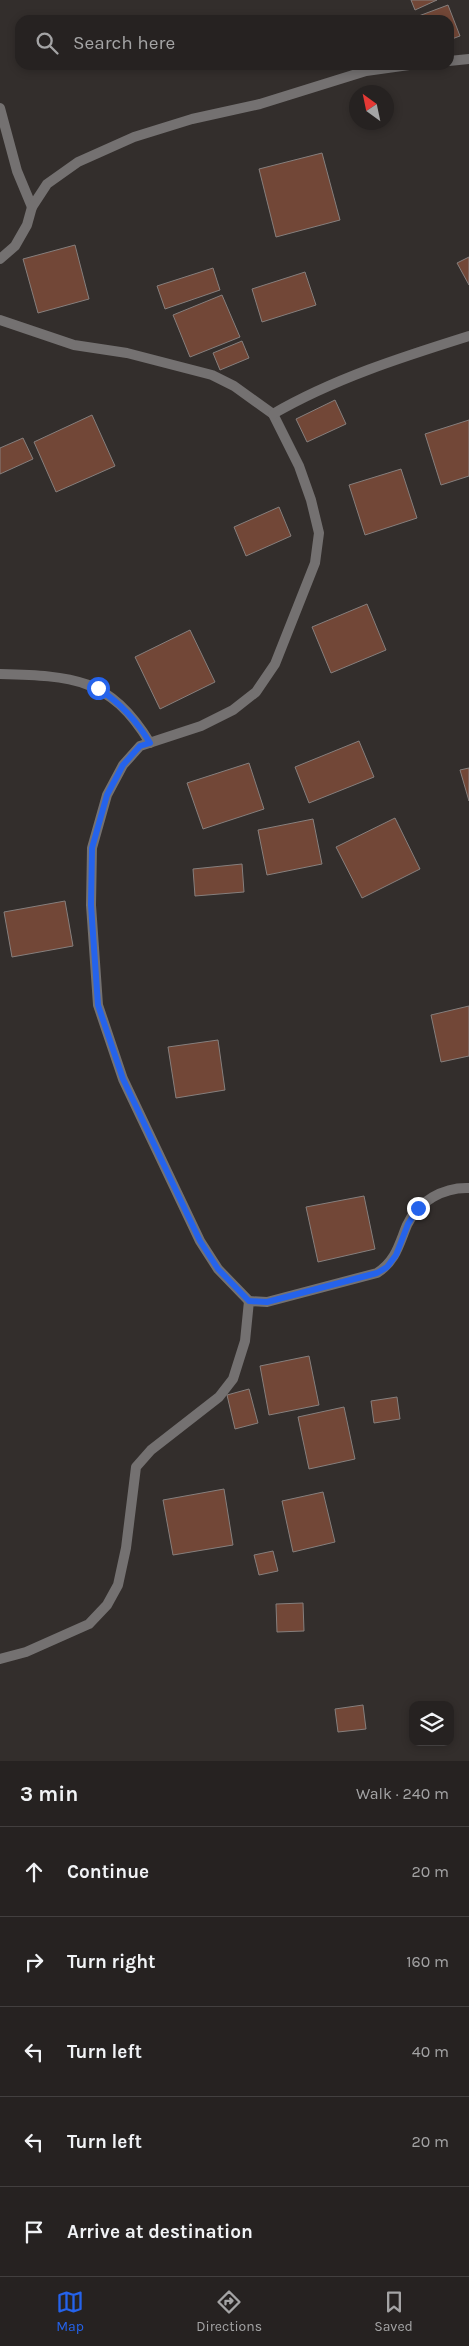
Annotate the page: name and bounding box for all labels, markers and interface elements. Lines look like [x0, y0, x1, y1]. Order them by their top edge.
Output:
search box [15, 15, 454, 70]
icon: search [33, 29, 61, 57]
text: Search here [73, 32, 175, 54]
north arrow [349, 85, 394, 130]
route start [87, 677, 110, 700]
route end [407, 1197, 430, 1220]
map controls [409, 1701, 454, 1746]
button: layers [409, 1701, 454, 1746]
text: 3 min [20, 1782, 78, 1806]
text: Walk · 240 m [356, 1784, 449, 1803]
icon: ahead [20, 1858, 48, 1886]
text: Continue [67, 1861, 149, 1883]
text: 20 m [411, 1862, 449, 1881]
icon: right [20, 1948, 48, 1976]
text: Turn right [67, 1951, 156, 1973]
text: 160 m [406, 1952, 449, 1971]
icon: left [20, 2038, 48, 2066]
text: Turn left [67, 2041, 142, 2063]
text: 40 m [412, 2042, 449, 2061]
icon: left [20, 2128, 48, 2156]
text: Turn left [67, 2131, 142, 2153]
text: 20 m [411, 2132, 449, 2151]
icon: arrive [20, 2218, 48, 2246]
text: Arrive at destination [67, 2221, 253, 2243]
tab: Map [56, 2288, 84, 2335]
tab: Directions [196, 2288, 262, 2335]
tab: Saved [374, 2288, 413, 2335]

